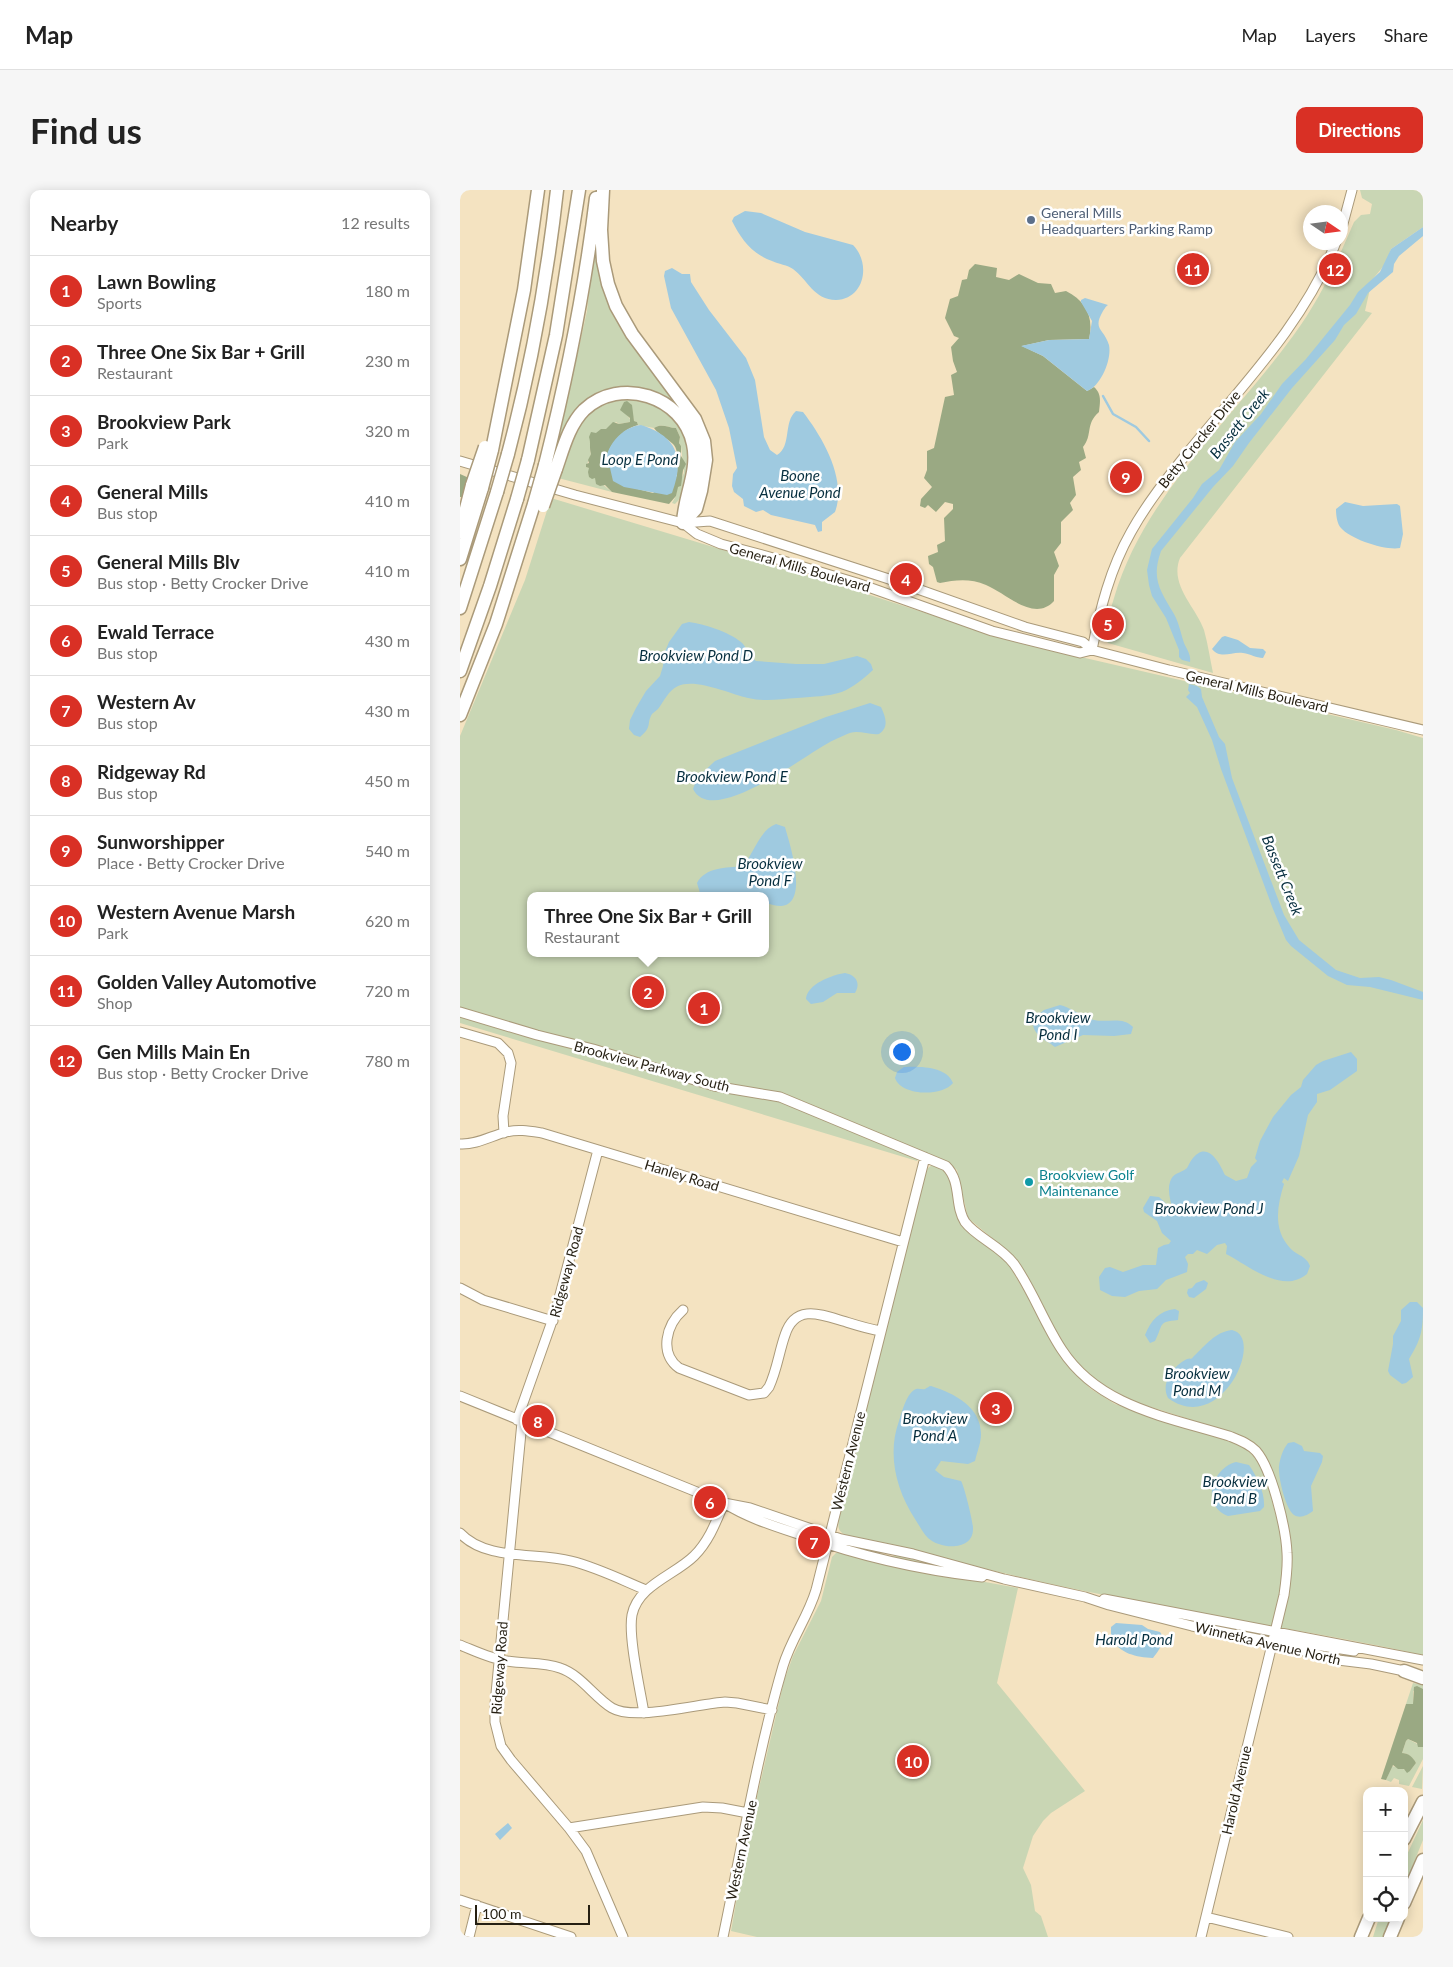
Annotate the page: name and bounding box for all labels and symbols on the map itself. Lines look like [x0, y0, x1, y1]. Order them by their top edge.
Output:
place label: General Mills Headquarters Parking Ramp [1041, 204, 1213, 237]
north arrow [1303, 205, 1348, 250]
marker: General Mills Headquarters Parking Ramp [1025, 214, 1037, 226]
pin: 11 [1177, 250, 1209, 288]
pin: 12 [1319, 250, 1351, 288]
water label: Bassett Creek [1205, 384, 1273, 462]
street label: Betty Crocker Drive [1154, 387, 1244, 491]
water label: Loop E Pond [602, 450, 679, 468]
pin: 9 [1110, 458, 1142, 496]
water label: Boone Avenue Pond [758, 466, 841, 501]
street label: General Mills Boulevard [727, 539, 873, 595]
pin: 4 [890, 560, 922, 598]
pin: 5 [1092, 605, 1124, 643]
water label: Brookview Pond D [639, 646, 753, 664]
street label: General Mills Boulevard [1184, 666, 1330, 716]
water label: Brookview Pond E [676, 767, 789, 785]
water label: Bassett Creek [1259, 832, 1308, 918]
water label: Brookview Pond F [737, 854, 803, 889]
pin: 2 [632, 973, 664, 1011]
pin: 1 [688, 989, 720, 1027]
water label: Brookview Pond I [1025, 1008, 1091, 1043]
street label: Brookview Parkway South [572, 1037, 732, 1095]
your location [889, 1039, 915, 1065]
street label: Hanley Road [643, 1156, 721, 1194]
place label: Brookview Golf Maintenance [1039, 1166, 1134, 1199]
marker: Brookview Golf Maintenance [1023, 1176, 1035, 1188]
water label: Brookview Pond J [1154, 1199, 1264, 1217]
street label: Ridgeway Road [546, 1225, 586, 1319]
water label: Brookview Pond M [1164, 1364, 1230, 1399]
pin: 3 [980, 1389, 1012, 1427]
pin: 8 [522, 1402, 554, 1440]
water label: Brookview Pond A [902, 1409, 968, 1444]
street label: Western Avenue [827, 1410, 869, 1512]
water label: Brookview Pond B [1202, 1472, 1268, 1507]
pin: 6 [694, 1483, 726, 1521]
pin: 7 [798, 1523, 830, 1561]
street label: Winnetka Avenue North [1193, 1618, 1343, 1668]
street label: Ridgeway Road [487, 1621, 511, 1715]
water label: Harold Pond [1095, 1630, 1173, 1648]
pin: 10 [897, 1742, 929, 1780]
street label: Harold Avenue [1218, 1744, 1254, 1836]
street label: Western Avenue [722, 1798, 760, 1902]
scale bar [475, 1902, 590, 1925]

